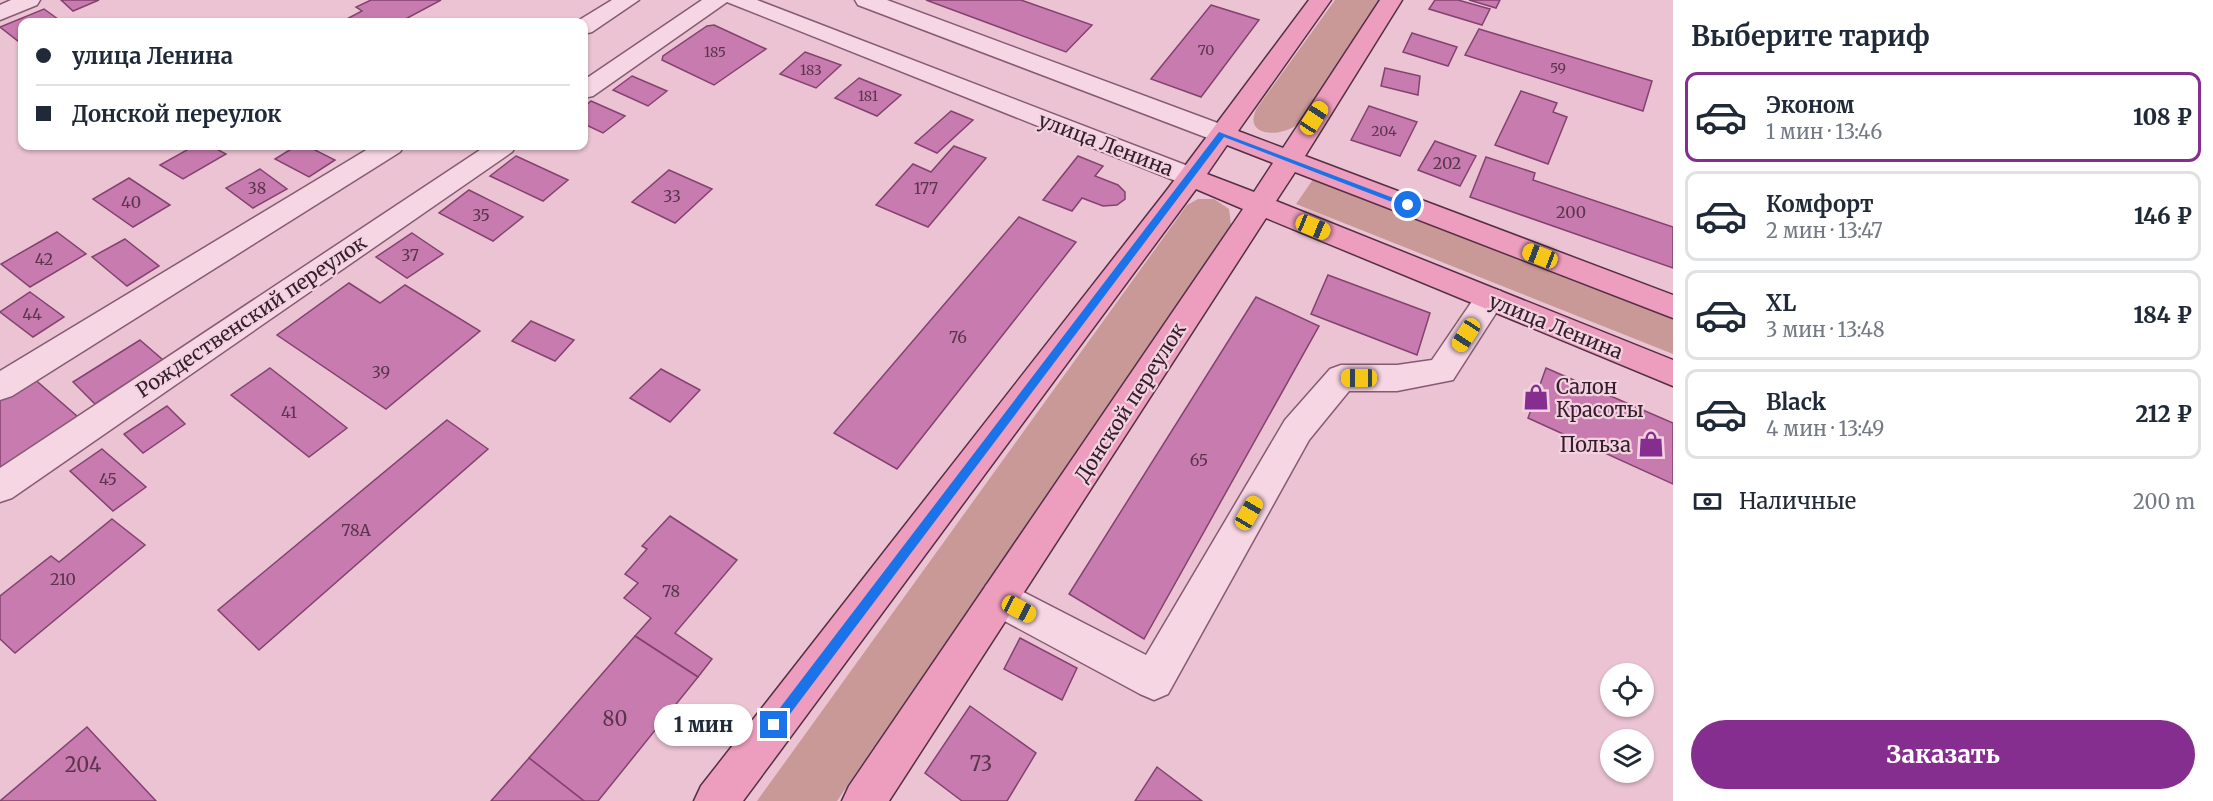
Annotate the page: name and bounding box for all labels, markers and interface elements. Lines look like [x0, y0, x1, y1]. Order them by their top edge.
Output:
text: Выберите тариф [1691, 19, 1930, 53]
house number: 70 [1198, 41, 1214, 59]
text: улица Ленина [72, 42, 233, 70]
house number: 185 [704, 43, 726, 61]
house number: 59 [1550, 59, 1566, 77]
house number: 183 [800, 61, 822, 79]
house number: 181 [858, 87, 878, 105]
icon: car [1694, 90, 1748, 144]
text: Эконом [1766, 91, 1854, 119]
car [1297, 98, 1331, 138]
text: Донской переулок [72, 100, 282, 128]
text: 108 ₽ [2133, 103, 2192, 131]
street label: улица Ленина [1035, 107, 1177, 181]
text: 1 мин · 13:46 [1766, 119, 1882, 144]
house number: 204 [1371, 122, 1397, 140]
house number: 202 [1433, 153, 1461, 173]
house number: 38 [248, 178, 266, 198]
house number: 177 [914, 178, 938, 198]
house number: 33 [663, 186, 681, 206]
icon: car [1694, 189, 1748, 243]
text: Комфорт [1766, 190, 1874, 218]
route start [1394, 191, 1421, 218]
house number: 40 [121, 192, 141, 212]
house number: 200 [1556, 202, 1586, 222]
text: 146 ₽ [2134, 202, 2192, 230]
house number: 35 [472, 205, 490, 225]
car [1293, 212, 1333, 242]
text: 2 мин · 13:47 [1766, 218, 1883, 243]
street label: Рождественский переулок [131, 229, 371, 403]
car [1520, 241, 1560, 271]
house number: 37 [401, 245, 419, 265]
house number: 42 [35, 249, 53, 269]
street label: улица Ленина [1485, 288, 1627, 364]
icon: car [1694, 288, 1748, 342]
text: XL [1766, 289, 1796, 317]
text: 184 ₽ [2133, 301, 2192, 329]
house number: 44 [22, 304, 42, 324]
car [1449, 315, 1483, 355]
street label: Донской переулок [1069, 317, 1191, 487]
text: 3 мин · 13:48 [1766, 317, 1885, 342]
house number: 76 [949, 327, 967, 347]
house number: 39 [372, 362, 390, 382]
car [1341, 369, 1377, 387]
place label: Салон Красоты [1556, 374, 1644, 422]
shop icon: Салон Красоты [1521, 382, 1551, 412]
icon: car [1694, 387, 1748, 441]
text: Black [1766, 388, 1826, 416]
text: 212 ₽ [2135, 400, 2192, 428]
house number: 41 [281, 402, 297, 422]
text: 4 мин · 13:49 [1766, 416, 1884, 441]
shop icon: Польза [1636, 429, 1666, 459]
place label: Польза [1560, 432, 1631, 457]
house number: 65 [1190, 450, 1208, 470]
house number: 45 [99, 469, 117, 489]
icon: cash [1691, 485, 1724, 518]
text: Наличные [1739, 487, 1856, 515]
text: 200 m [2133, 489, 2195, 514]
car [1232, 493, 1266, 533]
house number: 78А [341, 520, 371, 540]
house number: 210 [50, 569, 76, 589]
house number: 78 [662, 581, 680, 601]
car [999, 593, 1039, 625]
map controls [1600, 663, 1654, 783]
button: locate [1600, 663, 1654, 717]
callout: 1 мин [654, 704, 753, 746]
house number: 80 [603, 706, 627, 731]
route end [760, 711, 787, 738]
text: 1 мин [674, 712, 733, 737]
button: Заказать [1691, 720, 2195, 789]
button: layers [1600, 729, 1654, 783]
house number: 73 [970, 751, 992, 776]
house number: 204 [65, 752, 101, 777]

